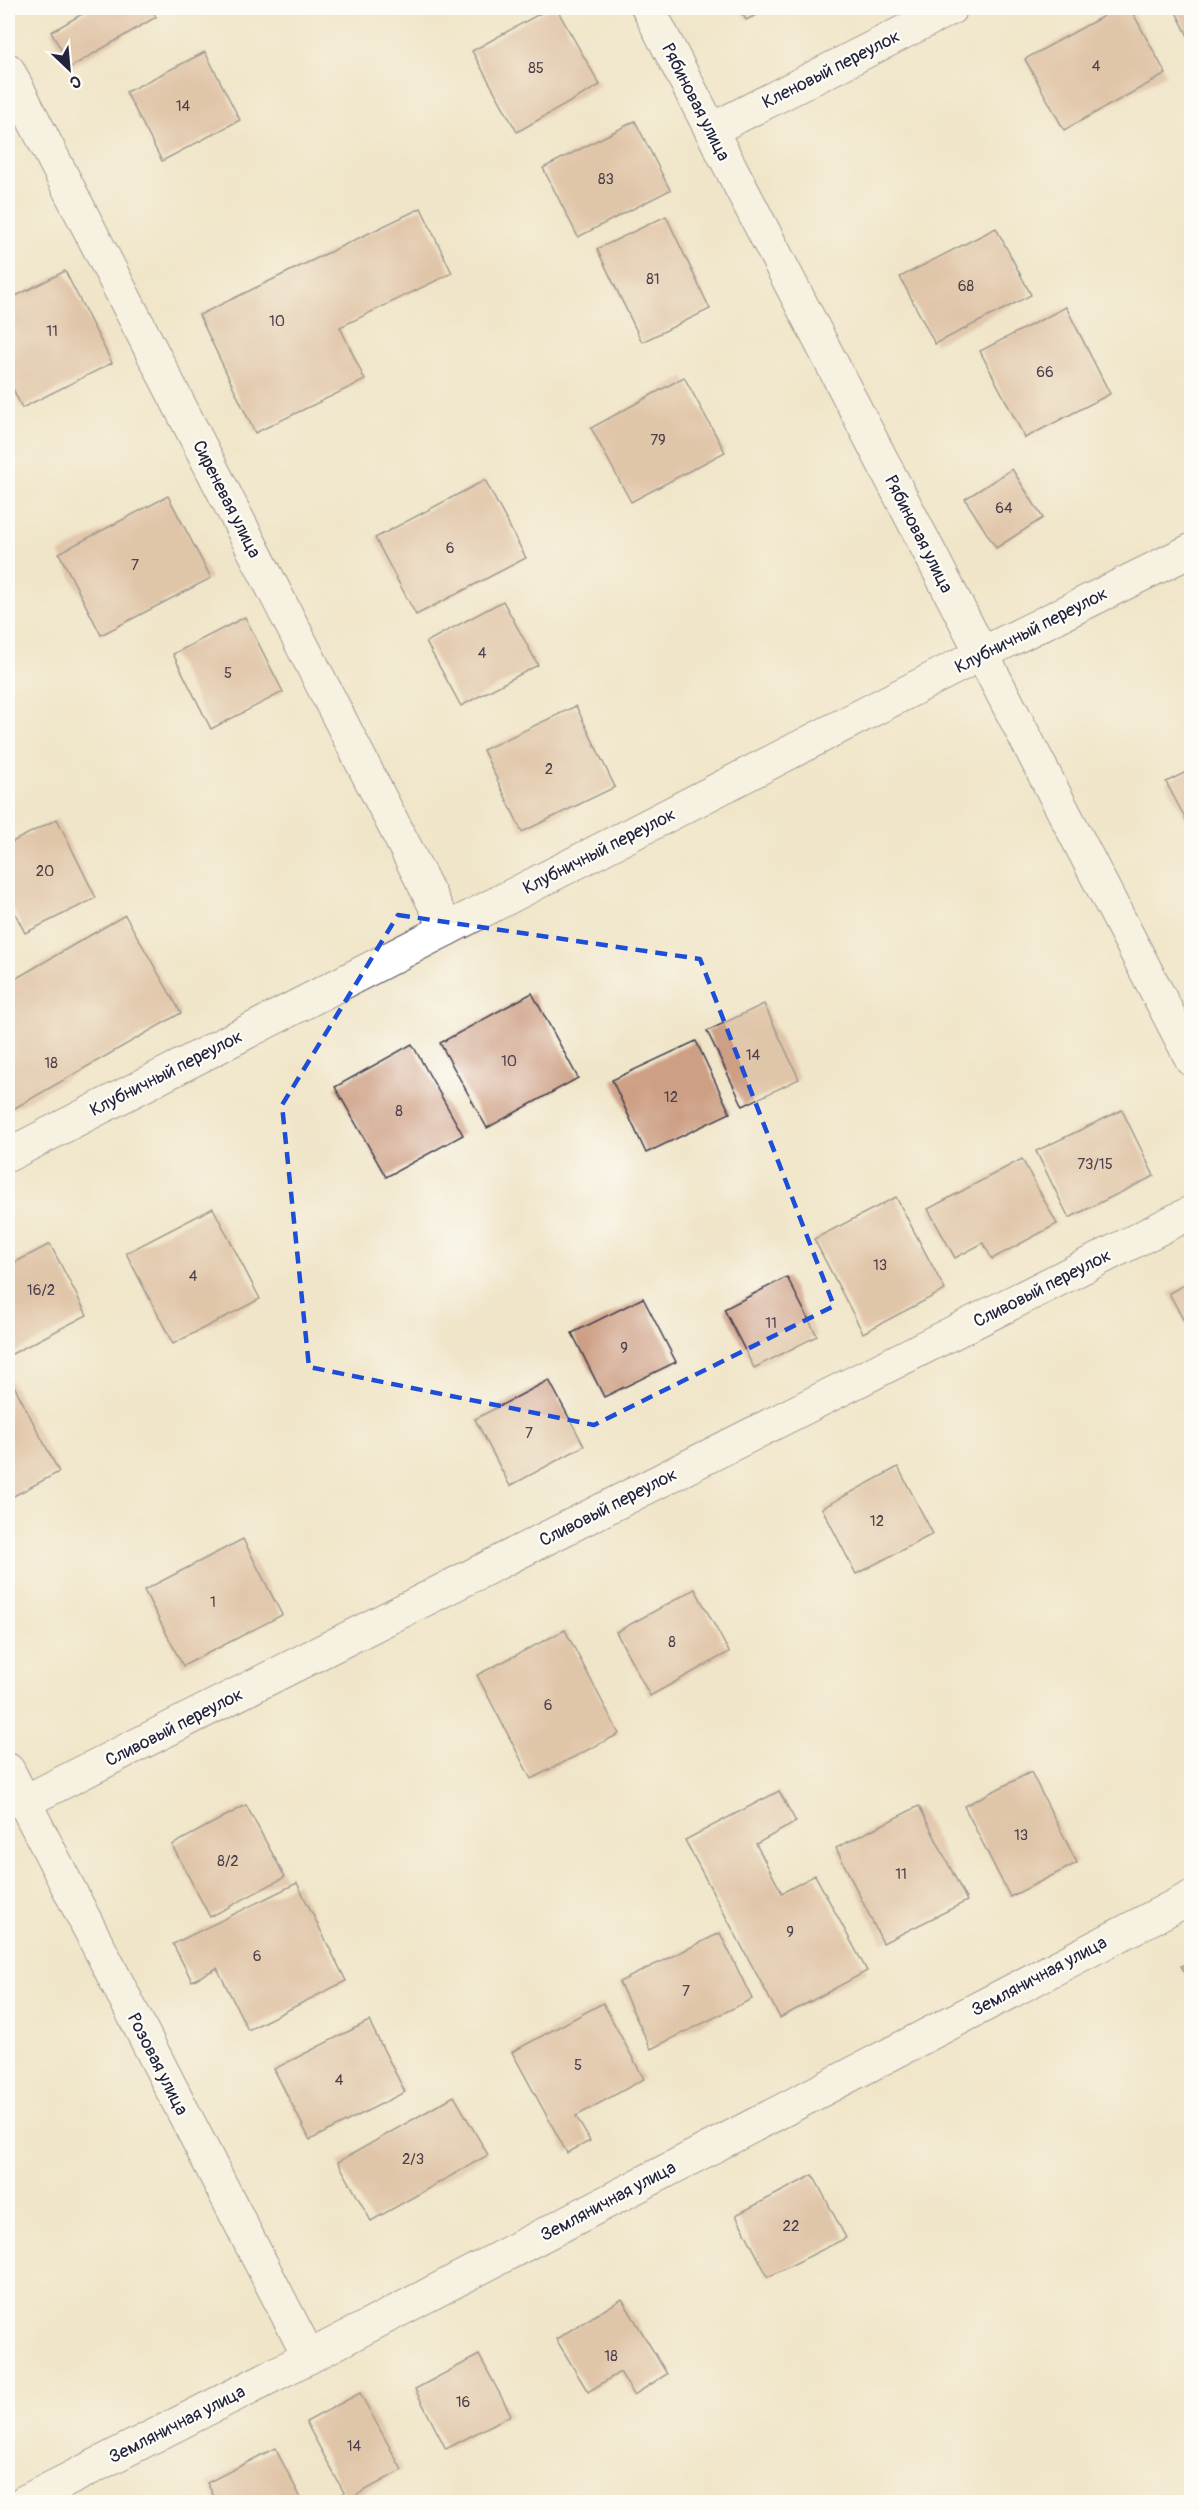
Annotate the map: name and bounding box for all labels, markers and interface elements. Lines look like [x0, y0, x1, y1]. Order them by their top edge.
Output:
street label: Кленовый переулок [758, 25, 904, 114]
north arrow [39, 39, 99, 99]
street label: Рябиновая улица [656, 40, 735, 165]
house number: 4 [1092, 57, 1101, 76]
house number: 85 [528, 59, 544, 78]
text: С [66, 70, 84, 93]
house number: 14 [176, 97, 191, 116]
house number: 83 [598, 170, 614, 189]
house number: 81 [646, 270, 660, 289]
house number: 68 [958, 277, 975, 296]
house number: 10 [269, 312, 285, 331]
house number: 11 [46, 322, 58, 341]
house number: 66 [1036, 363, 1054, 382]
house number: 79 [650, 431, 666, 450]
street label: Сиреневая улица [187, 437, 266, 562]
street label: Рябиновая улица [879, 472, 958, 597]
house number: 64 [995, 499, 1013, 518]
house number: 6 [446, 539, 454, 558]
house number: 7 [131, 556, 139, 575]
street label: Клубничный переулок [951, 582, 1112, 679]
house number: 4 [478, 644, 487, 663]
house number: 5 [224, 664, 232, 683]
house number: 2 [545, 760, 553, 779]
street label: Клубничный переулок [519, 803, 680, 900]
house number: 20 [36, 862, 54, 881]
street label: Клубничный переулок [86, 1025, 247, 1122]
house number: 14 [746, 1046, 761, 1065]
house number: 10 [501, 1052, 517, 1071]
house number: 18 [44, 1054, 58, 1073]
house number: 12 [664, 1088, 678, 1107]
house number: 8 [395, 1102, 403, 1121]
house number: 73/15 [1077, 1155, 1113, 1174]
street label: Сливовый переулок [969, 1244, 1115, 1333]
house number: 13 [873, 1256, 887, 1275]
house number: 4 [189, 1267, 198, 1286]
house number: 16/2 [27, 1281, 55, 1300]
house number: 11 [765, 1314, 777, 1333]
house number: 9 [620, 1339, 628, 1358]
house number: 7 [525, 1424, 533, 1443]
street label: Сливовый переулок [535, 1463, 681, 1552]
house number: 12 [870, 1512, 884, 1531]
house number: 1 [210, 1593, 216, 1612]
house number: 8 [668, 1633, 676, 1652]
street label: Сливовый переулок [101, 1683, 247, 1772]
house number: 6 [544, 1696, 552, 1715]
house number: 13 [1014, 1826, 1028, 1845]
house number: 8/2 [217, 1852, 239, 1871]
house number: 11 [895, 1865, 907, 1884]
house number: 9 [786, 1923, 794, 1942]
street label: Земляничная улица [968, 1931, 1111, 2022]
house number: 6 [253, 1947, 261, 1966]
house number: 7 [682, 1982, 690, 2001]
street label: Розовая улица [122, 2009, 193, 2119]
house number: 5 [574, 2056, 582, 2075]
house number: 4 [335, 2071, 344, 2090]
house number: 2/3 [402, 2150, 424, 2169]
street label: Земляничная улица [537, 2156, 680, 2247]
house number: 22 [783, 2217, 799, 2236]
house number: 18 [604, 2347, 618, 2366]
street label: Земляничная улица [105, 2380, 249, 2469]
house number: 16 [456, 2393, 470, 2412]
house number: 14 [347, 2437, 362, 2456]

